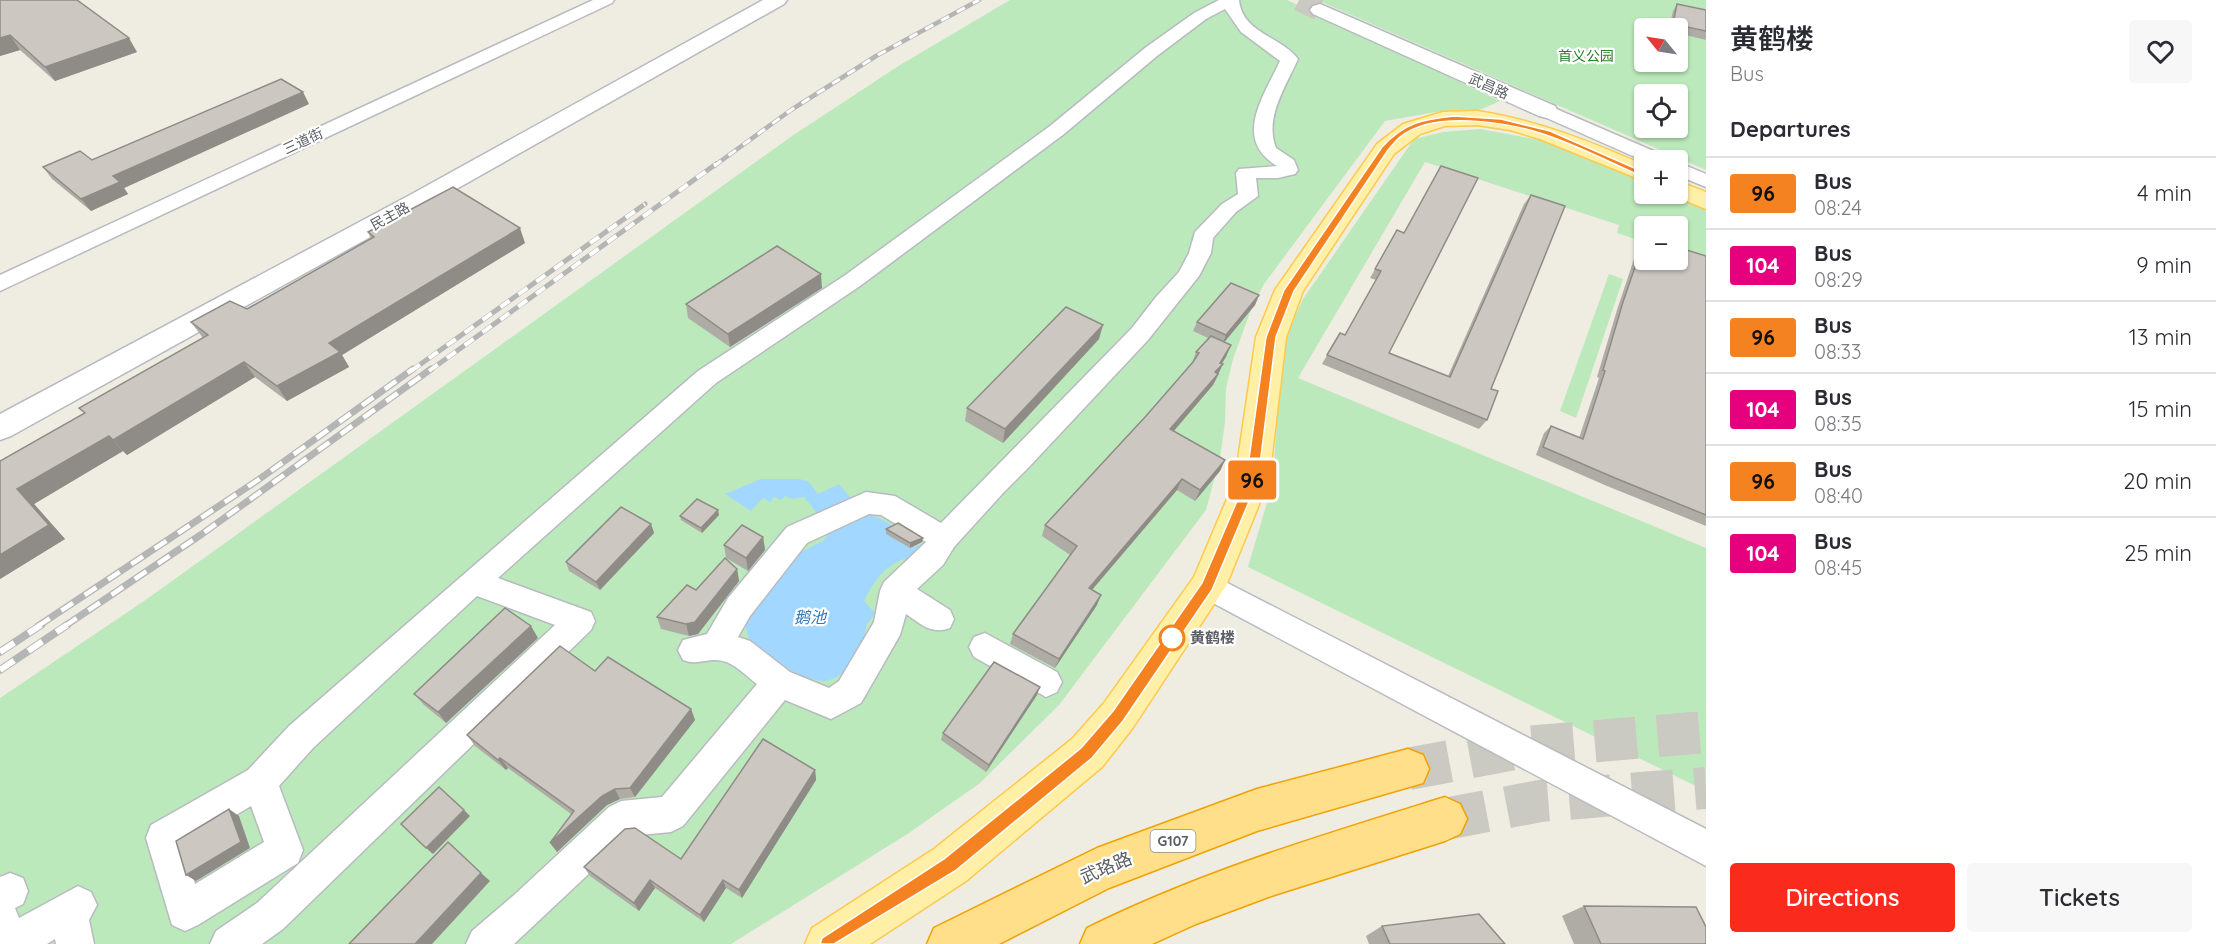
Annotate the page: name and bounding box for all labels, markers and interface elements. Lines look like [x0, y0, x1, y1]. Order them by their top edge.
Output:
north arrow [1634, 18, 1688, 72]
map controls [1634, 18, 1688, 270]
button: heart [2129, 20, 2192, 83]
text: 黄鹤楼 [1730, 21, 1814, 56]
park label: 首义公园 [1558, 47, 1614, 65]
text: Bus [1730, 61, 1764, 86]
street label: 武昌路 [1466, 69, 1512, 103]
button: locate [1634, 84, 1688, 138]
text: Departures [1730, 115, 1851, 143]
street label: 三道街 [280, 124, 326, 158]
button: + [1634, 150, 1688, 204]
text: Bus [1814, 167, 1852, 195]
text: 4 min [2137, 179, 2192, 207]
text: 96 [1751, 180, 1775, 206]
text: 08:24 [1814, 195, 1862, 220]
street label: 民主路 [367, 198, 413, 234]
button: − [1634, 216, 1688, 270]
text: Bus [1814, 239, 1852, 267]
text: 9 min [2136, 251, 2192, 279]
text: 104 [1746, 252, 1780, 278]
text: 08:29 [1814, 267, 1863, 292]
text: Bus [1814, 311, 1852, 339]
text: 13 min [2129, 323, 2192, 351]
text: 96 [1751, 324, 1775, 350]
text: 08:33 [1814, 339, 1861, 364]
text: Bus [1814, 383, 1852, 411]
text: 15 min [2128, 395, 2192, 423]
text: 104 [1746, 396, 1780, 422]
text: 08:35 [1814, 411, 1862, 436]
text: Bus [1814, 455, 1852, 483]
line badge: 96 [1225, 460, 1279, 500]
text: 96 [1240, 467, 1264, 493]
text: 20 min [2123, 467, 2192, 495]
text: 96 [1751, 468, 1775, 494]
text: 08:40 [1814, 483, 1863, 508]
text: Bus [1814, 527, 1852, 555]
text: 25 min [2124, 539, 2192, 567]
text: 104 [1746, 540, 1780, 566]
text: 08:45 [1814, 555, 1862, 580]
water label: 鹅池 [794, 607, 828, 627]
marker: 黄鹤楼 [1159, 625, 1185, 651]
place label: 黄鹤楼 [1190, 628, 1235, 647]
road number: G107 [1150, 830, 1196, 852]
street label: 武珞路 [1076, 846, 1135, 889]
button: Directions [1730, 863, 1955, 932]
button: Tickets [1967, 863, 2192, 932]

